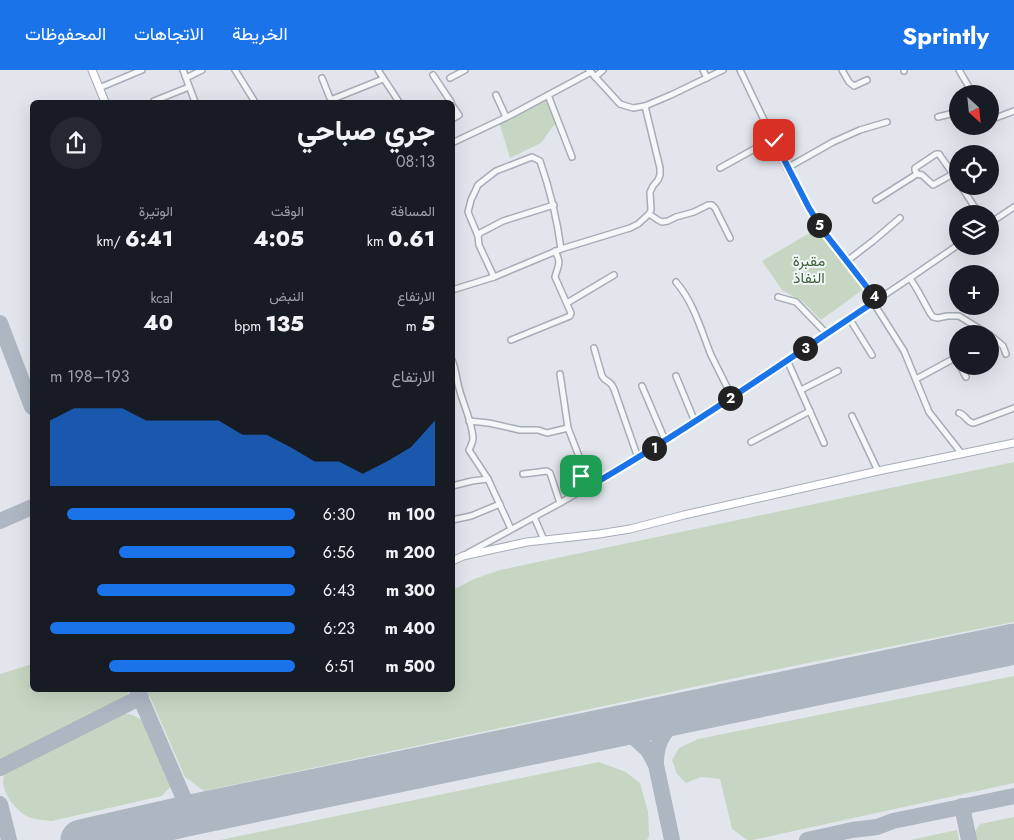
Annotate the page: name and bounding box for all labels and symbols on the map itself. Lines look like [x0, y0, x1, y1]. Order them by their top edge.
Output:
north arrow [949, 85, 999, 135]
pin [753, 119, 795, 161]
pin: 5 [806, 212, 832, 238]
park label: مقبرة النفاذ [793, 250, 825, 289]
pin: 4 [862, 284, 886, 308]
pin: 3 [792, 336, 818, 360]
pin: 2 [718, 386, 742, 410]
pin: 1 [642, 436, 666, 460]
pin [560, 455, 602, 497]

